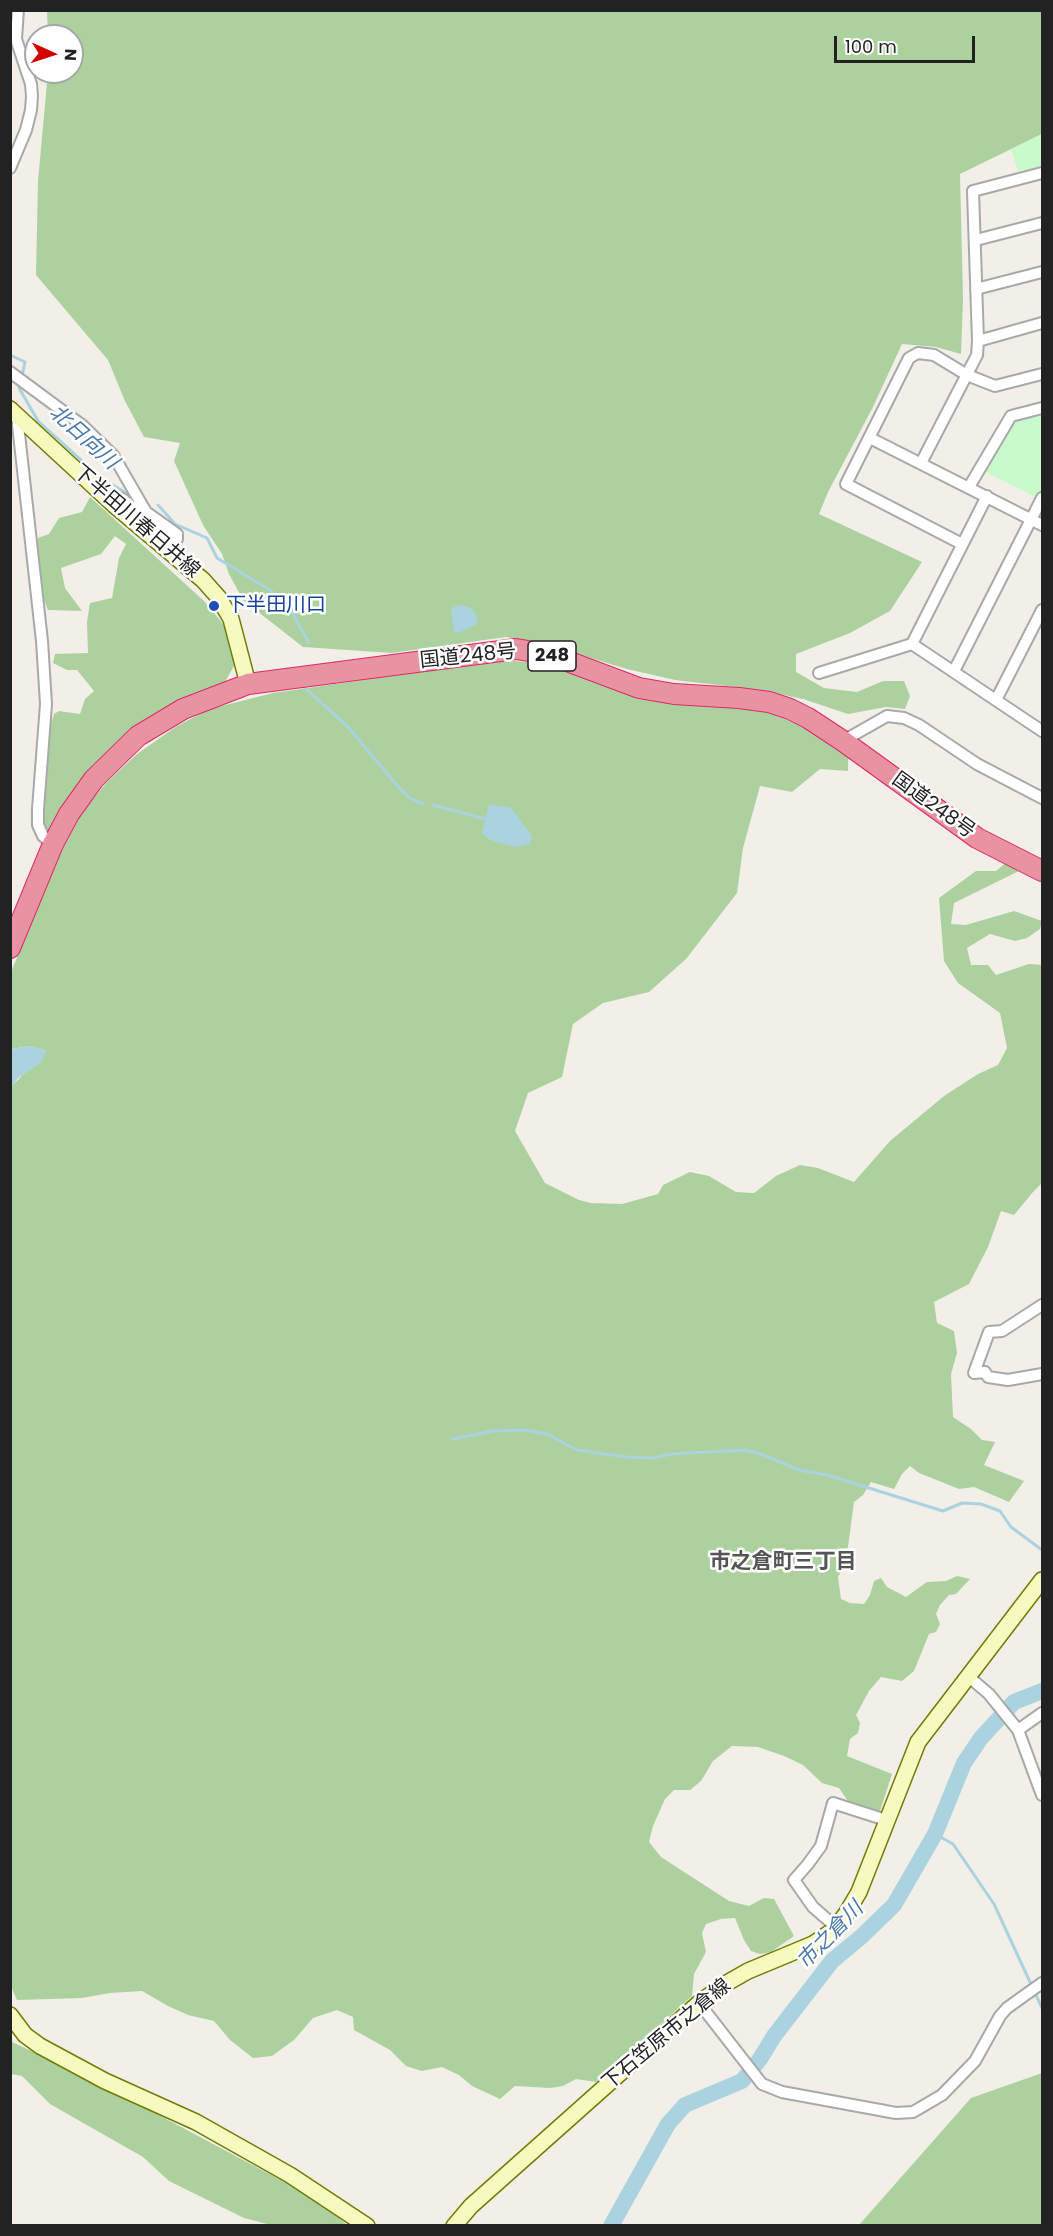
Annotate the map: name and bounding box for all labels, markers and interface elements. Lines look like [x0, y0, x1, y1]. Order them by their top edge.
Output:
north arrow [24, 24, 84, 84]
scale bar [837, 24, 978, 62]
text: 100 m [845, 34, 897, 59]
text: N [59, 48, 82, 61]
water label: 北日向川 [43, 401, 123, 475]
street label: 下半田川春日井線 [68, 460, 204, 584]
place label: 下半田川口 [226, 594, 326, 618]
marker: 下半田川口 [207, 599, 221, 613]
street label: 国道248号 [419, 640, 517, 674]
road number: 248 [528, 641, 576, 671]
street label: 国道248号 [887, 768, 979, 844]
district label: 市之倉町三丁目 [710, 1550, 856, 1576]
water label: 市之倉川 [793, 1897, 869, 1975]
street label: 下石笠原市之倉線 [598, 1974, 736, 2096]

